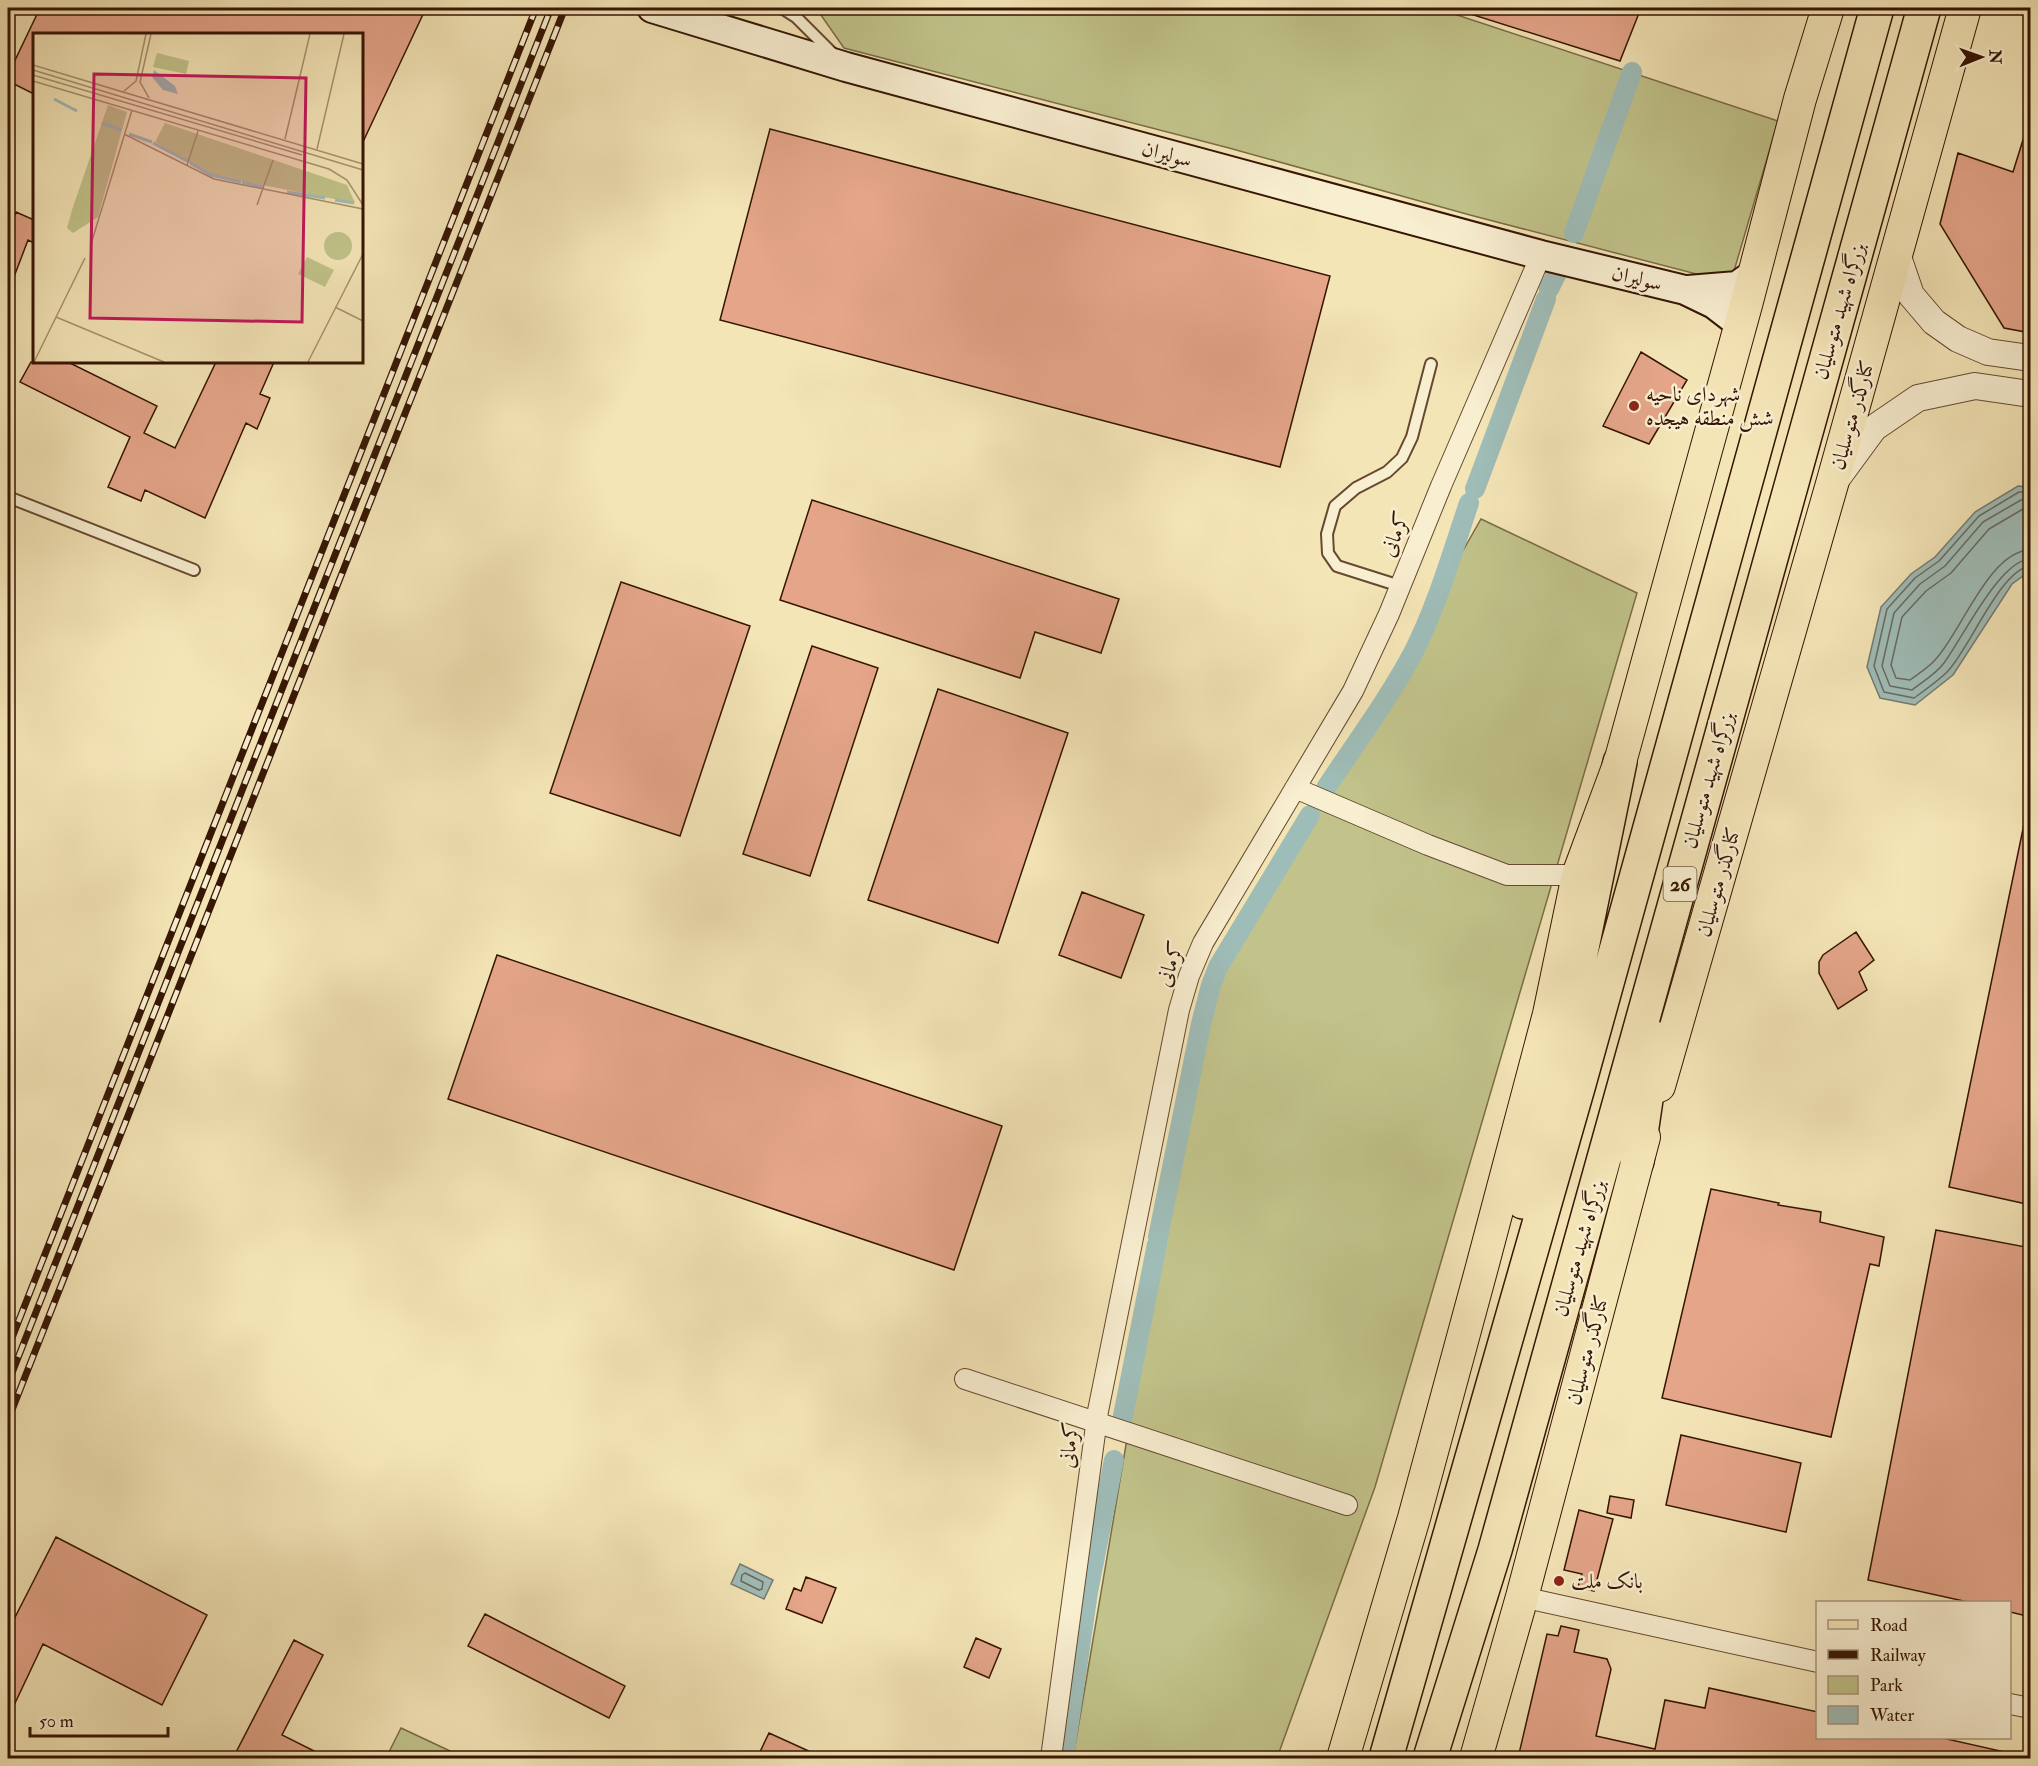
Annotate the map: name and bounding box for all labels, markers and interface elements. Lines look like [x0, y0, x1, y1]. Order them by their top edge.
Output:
north arrow [1951, 27, 2011, 87]
inset map [33, 33, 363, 363]
text: N [1985, 48, 2005, 65]
street label: سولیران [1139, 135, 1195, 174]
street label: بزرگراه شهید متوسلیان [1806, 239, 1872, 383]
street label: سولیران [1609, 259, 1665, 298]
street label: کنارگذر متوسلیان [1822, 357, 1881, 473]
place label: شهردای ناحیه شش منطقه هیجده [1646, 381, 1774, 432]
marker: شهردای ناحیه شش منطقه هیجده [1627, 399, 1641, 413]
street label: کرمانی [1374, 508, 1417, 561]
street label: بزرگراه شهید متوسلیان [1675, 708, 1741, 852]
street label: کنارگذر متوسلیان [1688, 824, 1747, 940]
road number: 26 [1664, 867, 1696, 901]
street label: کرمانی [1150, 938, 1191, 990]
street label: بزرگراه شهید متوسلیان [1546, 1176, 1612, 1320]
street label: کنارگذر متوسلیان [1558, 1292, 1615, 1408]
street label: کرمانی [1053, 1421, 1086, 1470]
place label: بانک ملت [1571, 1568, 1643, 1595]
marker: بانک ملت [1552, 1574, 1566, 1588]
legend [1816, 1601, 2011, 1739]
text: Road [1870, 1614, 1908, 1637]
text: Railway [1870, 1644, 1927, 1667]
text: Park [1870, 1674, 1903, 1697]
scale bar [30, 1700, 168, 1738]
text: Water [1869, 1704, 1914, 1727]
text: 50 m [39, 1710, 74, 1733]

